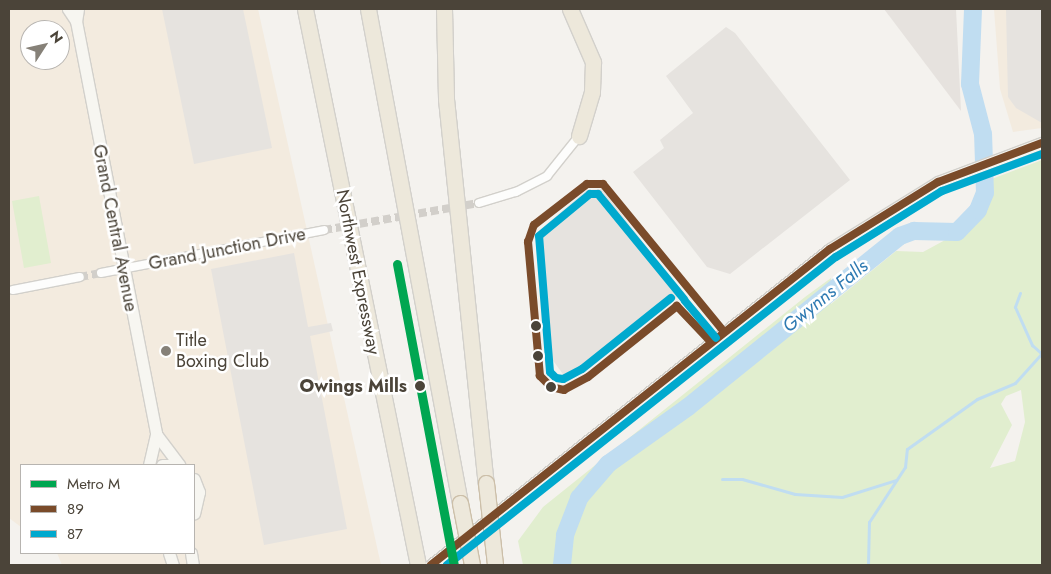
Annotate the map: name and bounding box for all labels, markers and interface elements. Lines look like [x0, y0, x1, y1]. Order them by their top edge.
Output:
north arrow [20, 20, 70, 70]
text: N [45, 27, 68, 47]
street label: Grand Central Avenue [88, 143, 142, 313]
street label: Northwest Expressway [331, 188, 385, 356]
street label: Grand Junction Drive [147, 223, 307, 275]
water label: Gwynns Falls [778, 255, 872, 337]
unlabelled marker [531, 321, 541, 331]
place label: Title Boxing Club [176, 330, 269, 372]
marker: Title Boxing Club [160, 345, 172, 357]
unlabelled marker [533, 351, 543, 361]
place label: Owings Mills [299, 375, 407, 397]
marker: Owings Mills [411, 377, 429, 395]
unlabelled marker [546, 382, 556, 392]
legend [20, 464, 195, 554]
text: Metro M [67, 473, 120, 495]
text: 89 [67, 498, 84, 520]
text: 87 [67, 523, 83, 545]

